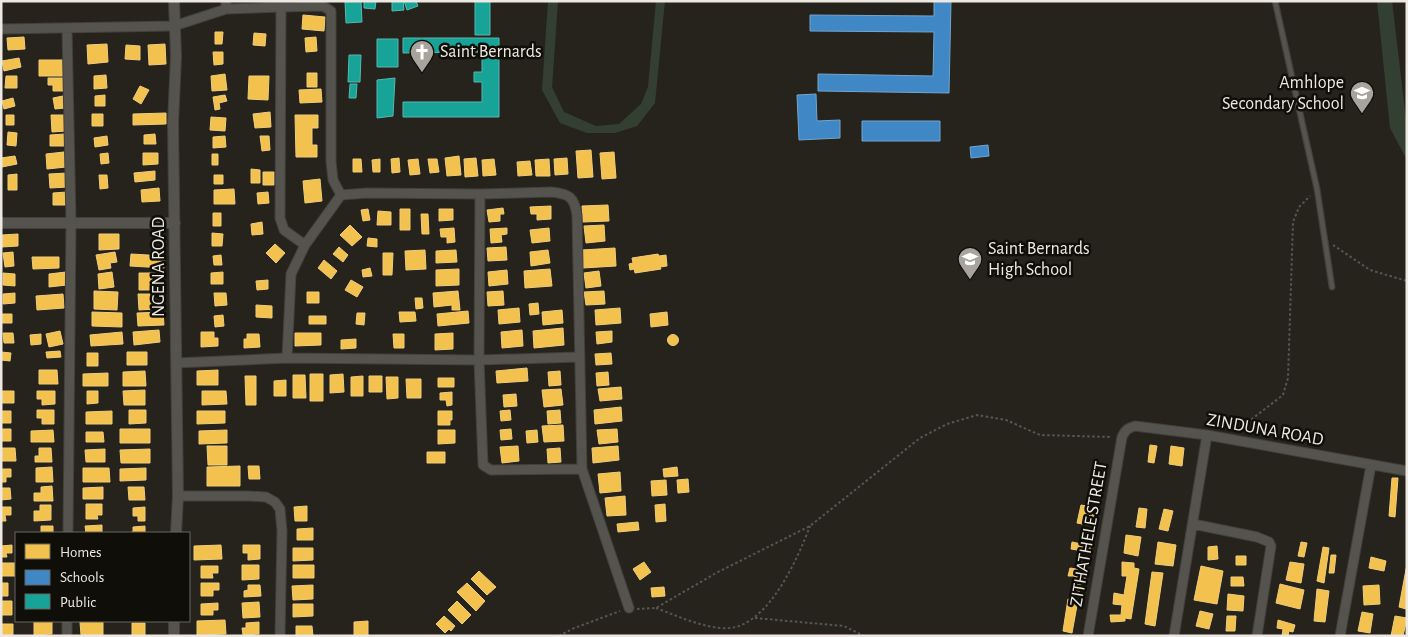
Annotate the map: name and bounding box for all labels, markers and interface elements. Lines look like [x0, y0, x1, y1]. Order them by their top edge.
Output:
church icon: Saint Bernards [409, 39, 435, 73]
place label: Saint Bernards [440, 43, 542, 61]
place label: Amhlope Secondary School [1222, 74, 1344, 113]
school or university icon: Amhlope Secondary School [1349, 80, 1375, 114]
street label: NGENA ROAD [150, 217, 168, 317]
place label: Saint Bernards High School [988, 240, 1090, 279]
school or university icon: Saint Bernards High School [957, 246, 983, 280]
street label: ZINDUNA ROAD [1205, 411, 1325, 449]
street label: ZITHATHELE STREET [1067, 460, 1111, 608]
legend [15, 532, 190, 622]
text: Homes [60, 545, 102, 560]
text: Schools [60, 570, 104, 585]
text: Public [60, 595, 96, 610]

